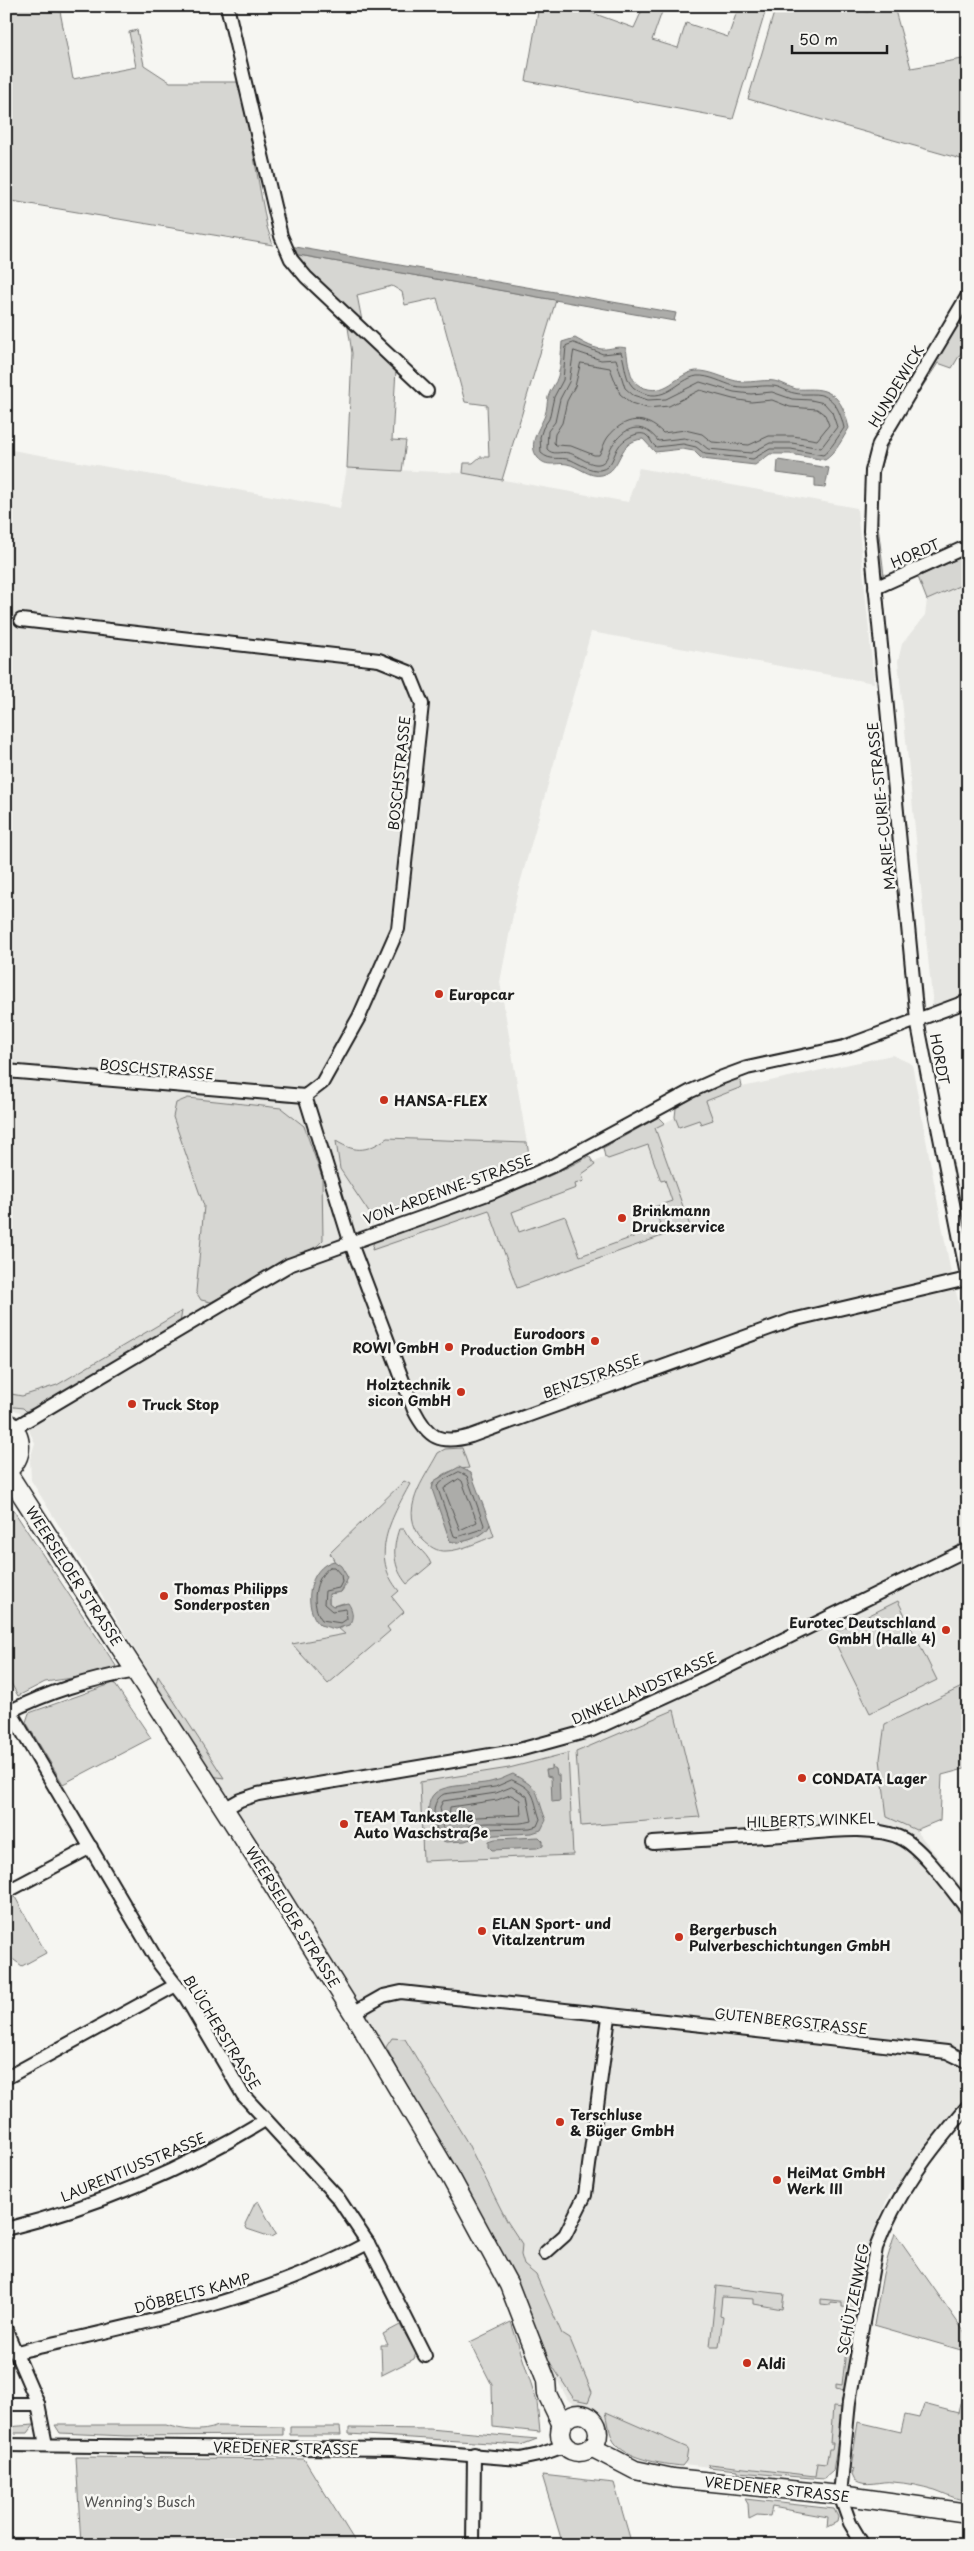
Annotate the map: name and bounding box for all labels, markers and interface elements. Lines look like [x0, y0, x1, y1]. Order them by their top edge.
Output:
scale bar [792, 22, 886, 54]
text: 50 m [799, 27, 838, 50]
street label: HUNDEWICK [863, 341, 929, 431]
street label: HORDT [887, 533, 943, 573]
street label: BOSCHSTRASSE [383, 715, 415, 831]
street label: MARIE-CURIE-STRASSE [862, 721, 900, 891]
place label: Europcar [449, 984, 515, 1005]
marker: Europcar [433, 988, 445, 1000]
street label: HORDT [925, 1032, 955, 1087]
street label: BOSCHSTRASSE [99, 1054, 215, 1084]
place label: HANSA-FLEX [394, 1090, 488, 1111]
marker: HANSA-FLEX [378, 1094, 390, 1106]
street label: VON-ARDENNE-STRASSE [360, 1149, 536, 1229]
place label: Brinkmann Druckservice [632, 1200, 725, 1237]
marker: Brinkmann Druckservice [616, 1212, 628, 1224]
place label: Eurodoors Production GmbH [460, 1323, 585, 1360]
marker: Eurodoors Production GmbH [589, 1335, 601, 1347]
place label: ROWI GmbH [352, 1337, 439, 1358]
marker: ROWI GmbH [443, 1341, 455, 1353]
street label: BENZSTRASSE [540, 1348, 644, 1404]
place label: Holztechnik sicon GmbH [366, 1374, 452, 1411]
marker: Holztechnik sicon GmbH [455, 1386, 467, 1398]
place label: Truck Stop [142, 1394, 219, 1415]
marker: Truck Stop [126, 1398, 138, 1410]
street label: WEERSELOER STRASSE [21, 1502, 127, 1650]
place label: Thomas Philipps Sonderposten [174, 1578, 288, 1615]
marker: Thomas Philipps Sonderposten [158, 1590, 170, 1602]
place label: Eurotec Deutschland GmbH (Halle 4) [789, 1612, 937, 1649]
marker: Eurotec Deutschland GmbH (Halle 4) [940, 1624, 952, 1636]
street label: DINKELLANDSTRASSE [568, 1647, 720, 1729]
place label: CONDATA Lager [812, 1768, 928, 1789]
marker: CONDATA Lager [796, 1772, 808, 1784]
place label: TEAM Tankstelle Auto Waschstraße [354, 1806, 488, 1843]
street label: HILBERTS WINKEL [746, 1807, 876, 1833]
marker: TEAM Tankstelle Auto Waschstraße [338, 1818, 350, 1830]
street label: WEERSELOER STRASSE [241, 1842, 345, 1992]
place label: ELAN Sport- und Vitalzentrum [492, 1913, 611, 1950]
place label: Bergerbusch Pulverbeschichtungen GmbH [689, 1919, 891, 1956]
marker: ELAN Sport- und Vitalzentrum [476, 1925, 488, 1937]
marker: Bergerbusch Pulverbeschichtungen GmbH [673, 1931, 685, 1943]
street label: BLÜCHERSTRASSE [178, 1971, 266, 2093]
street label: GUTENBERGSTRASSE [713, 2003, 869, 2039]
place label: Terschluse & Büger GmbH [570, 2104, 675, 2141]
marker: Terschluse & Büger GmbH [554, 2116, 566, 2128]
street label: LAURENTIUSSTRASSE [57, 2127, 209, 2207]
place label: HeiMat GmbH Werk III [787, 2162, 886, 2199]
marker: HeiMat GmbH Werk III [771, 2174, 783, 2186]
street label: SCHÜTZENWEG [832, 2241, 874, 2357]
street label: DÖBBELTS KAMP [131, 2267, 253, 2319]
place label: Aldi [757, 2353, 786, 2374]
marker: Aldi [741, 2357, 753, 2369]
street label: VREDENER STRASSE [213, 2436, 359, 2460]
street label: VREDENER STRASSE [703, 2471, 851, 2507]
park label: Wenning's Busch [85, 2491, 195, 2512]

